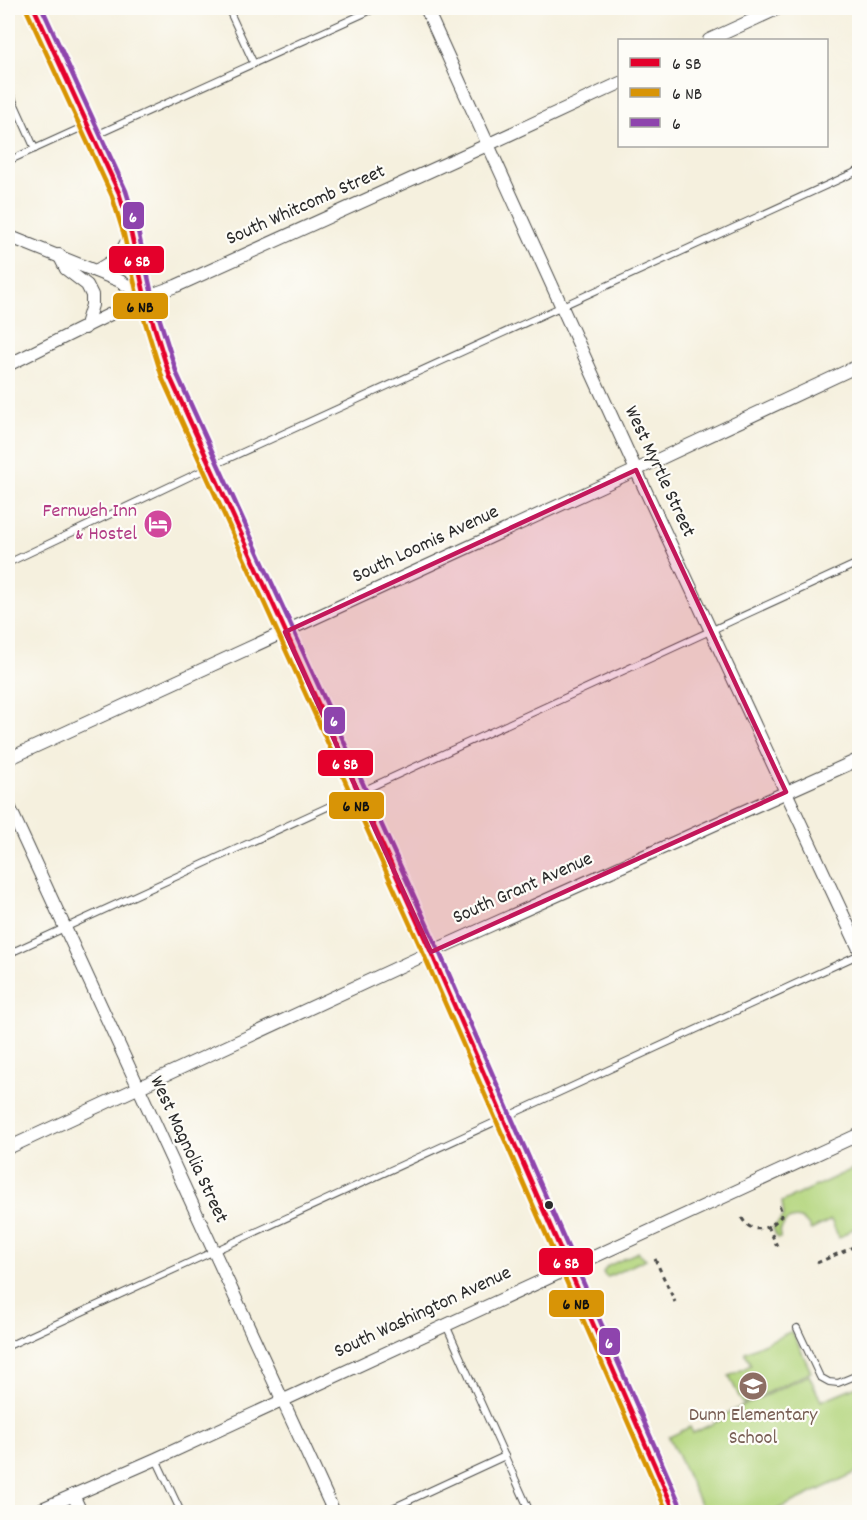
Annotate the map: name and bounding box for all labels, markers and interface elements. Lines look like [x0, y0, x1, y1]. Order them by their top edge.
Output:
legend [618, 39, 828, 147]
text: 6 SB [672, 53, 701, 78]
text: 6 NB [672, 83, 702, 108]
text: 6 [672, 113, 681, 138]
street label: South Whitcomb Street [222, 158, 390, 254]
line badge: 6 [122, 201, 145, 230]
text: 6 [129, 207, 137, 230]
line badge: 6 SB [108, 245, 165, 274]
text: 6 SB [124, 251, 150, 274]
line badge: 6 NB [112, 292, 169, 320]
text: 6 NB [127, 297, 154, 320]
street label: West Myrtle Street [616, 402, 702, 542]
place label: Fernweh Inn & Hostel [43, 498, 137, 549]
street label: South Loomis Avenue [348, 499, 504, 591]
hotel icon: Fernweh Inn & Hostel [142, 508, 174, 540]
line badge: 6 [323, 706, 346, 735]
text: 6 [330, 711, 338, 734]
line badge: 6 SB [317, 749, 374, 777]
text: 6 SB [332, 754, 358, 777]
line badge: 6 NB [328, 791, 385, 820]
text: 6 NB [343, 796, 370, 819]
street label: South Grant Avenue [449, 846, 598, 932]
street label: West Magnolia Street [142, 1072, 234, 1228]
unlabelled marker [543, 1199, 555, 1211]
line badge: 6 SB [538, 1247, 594, 1276]
text: 6 SB [553, 1253, 579, 1276]
street label: South Washington Avenue [330, 1260, 516, 1366]
line badge: 6 NB [548, 1289, 605, 1318]
text: 6 NB [563, 1294, 590, 1317]
line badge: 6 [598, 1327, 621, 1356]
text: 6 [605, 1333, 613, 1356]
school or university icon: Dunn Elementary School [737, 1370, 769, 1402]
place label: Dunn Elementary School [689, 1402, 818, 1453]

